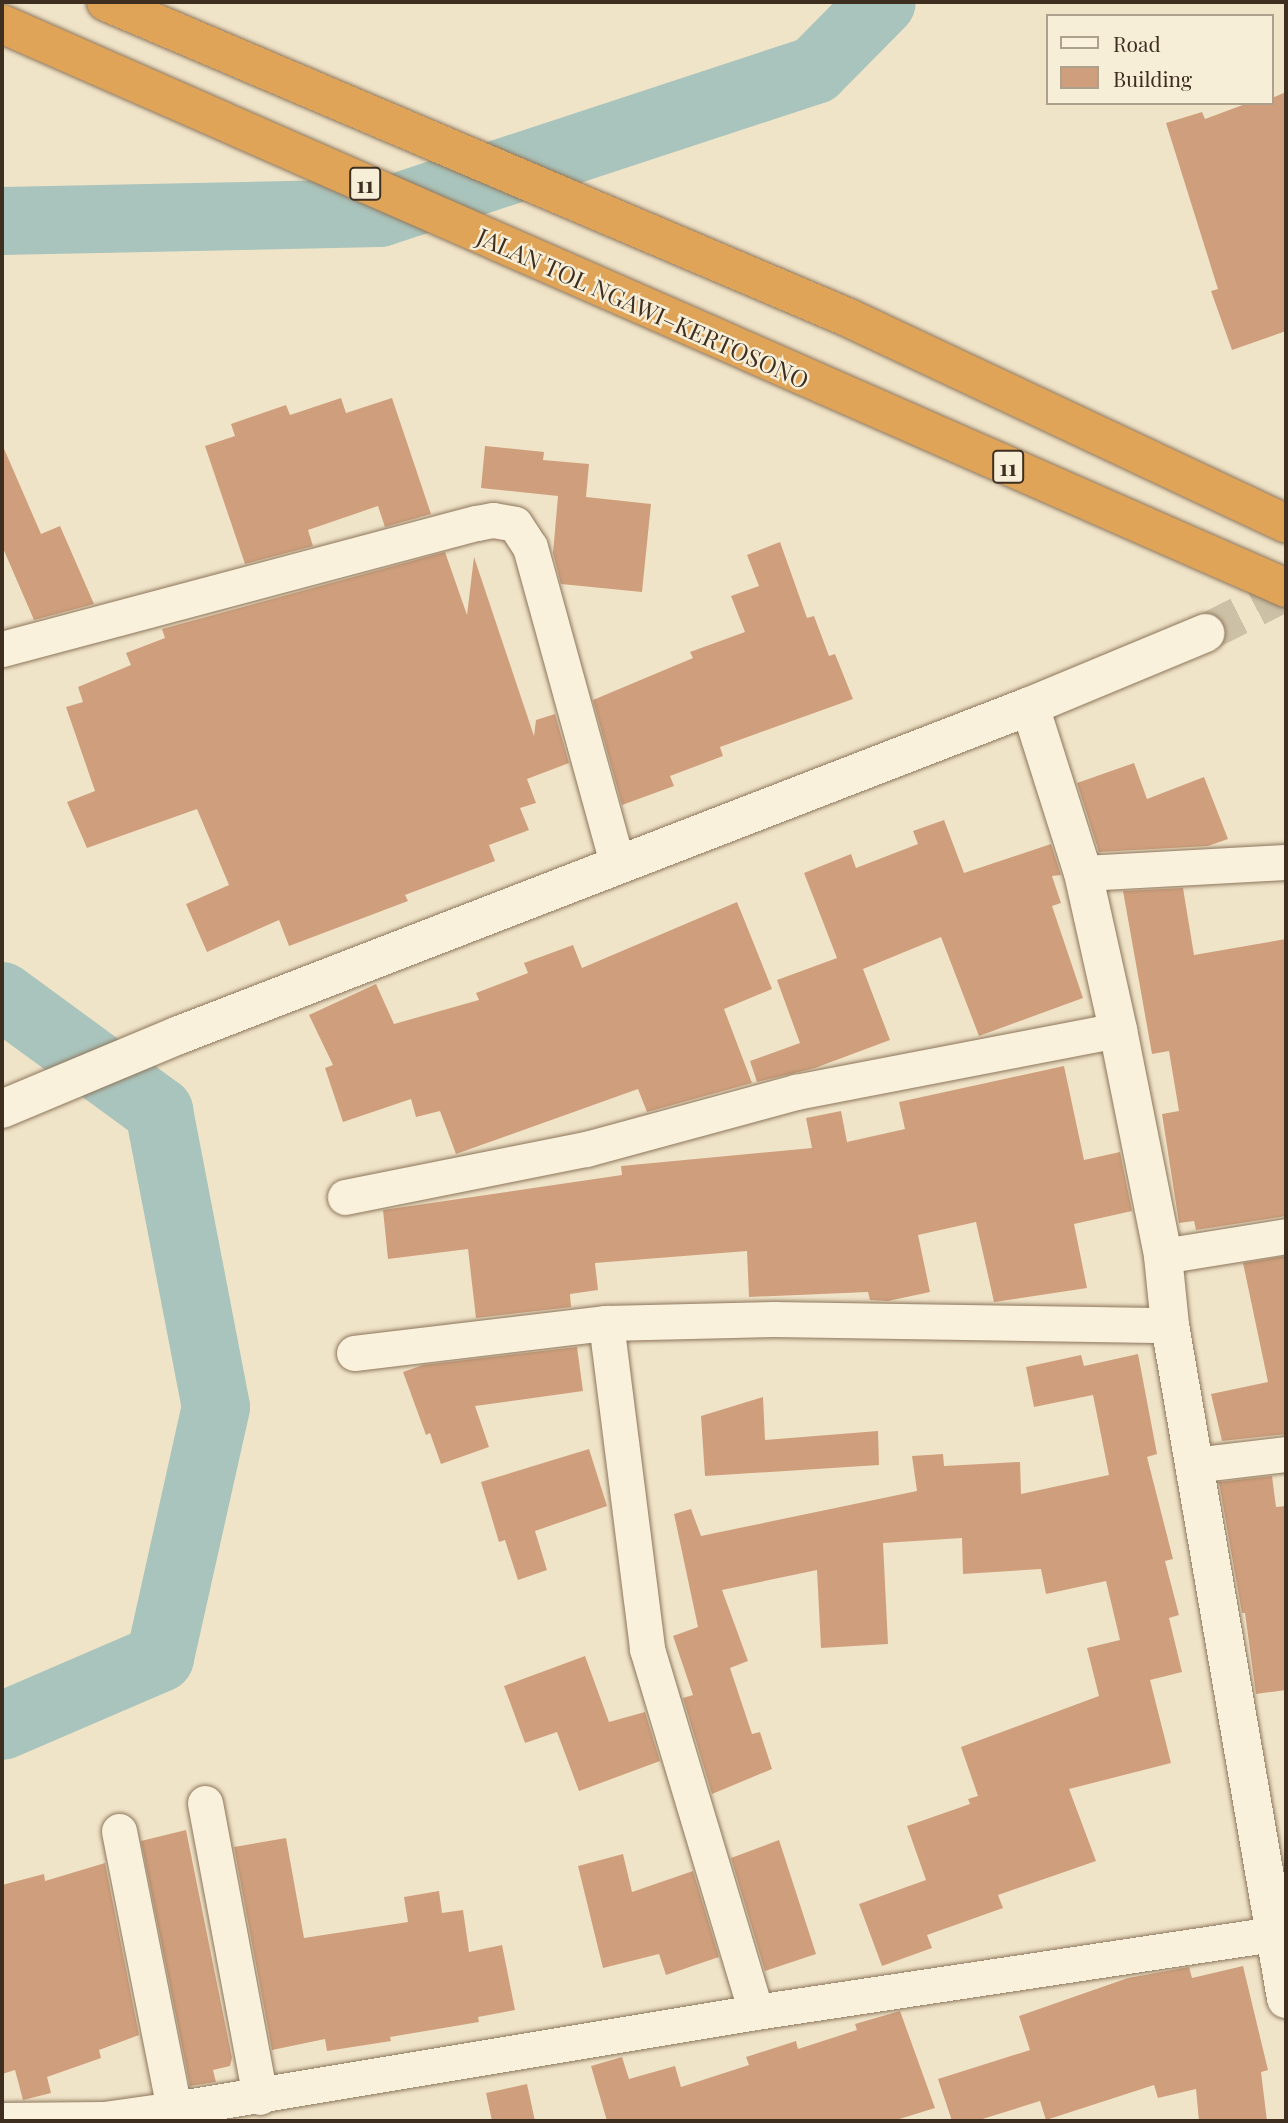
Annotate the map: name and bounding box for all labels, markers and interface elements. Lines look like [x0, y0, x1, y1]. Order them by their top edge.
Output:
legend [1046, 14, 1274, 105]
text: Road [1113, 29, 1161, 57]
text: Building [1113, 64, 1192, 92]
road number: 11 [348, 164, 382, 204]
street label: JALAN TOL NGAWI–KERTOSONO [472, 221, 814, 395]
road number: 11 [990, 447, 1026, 486]

